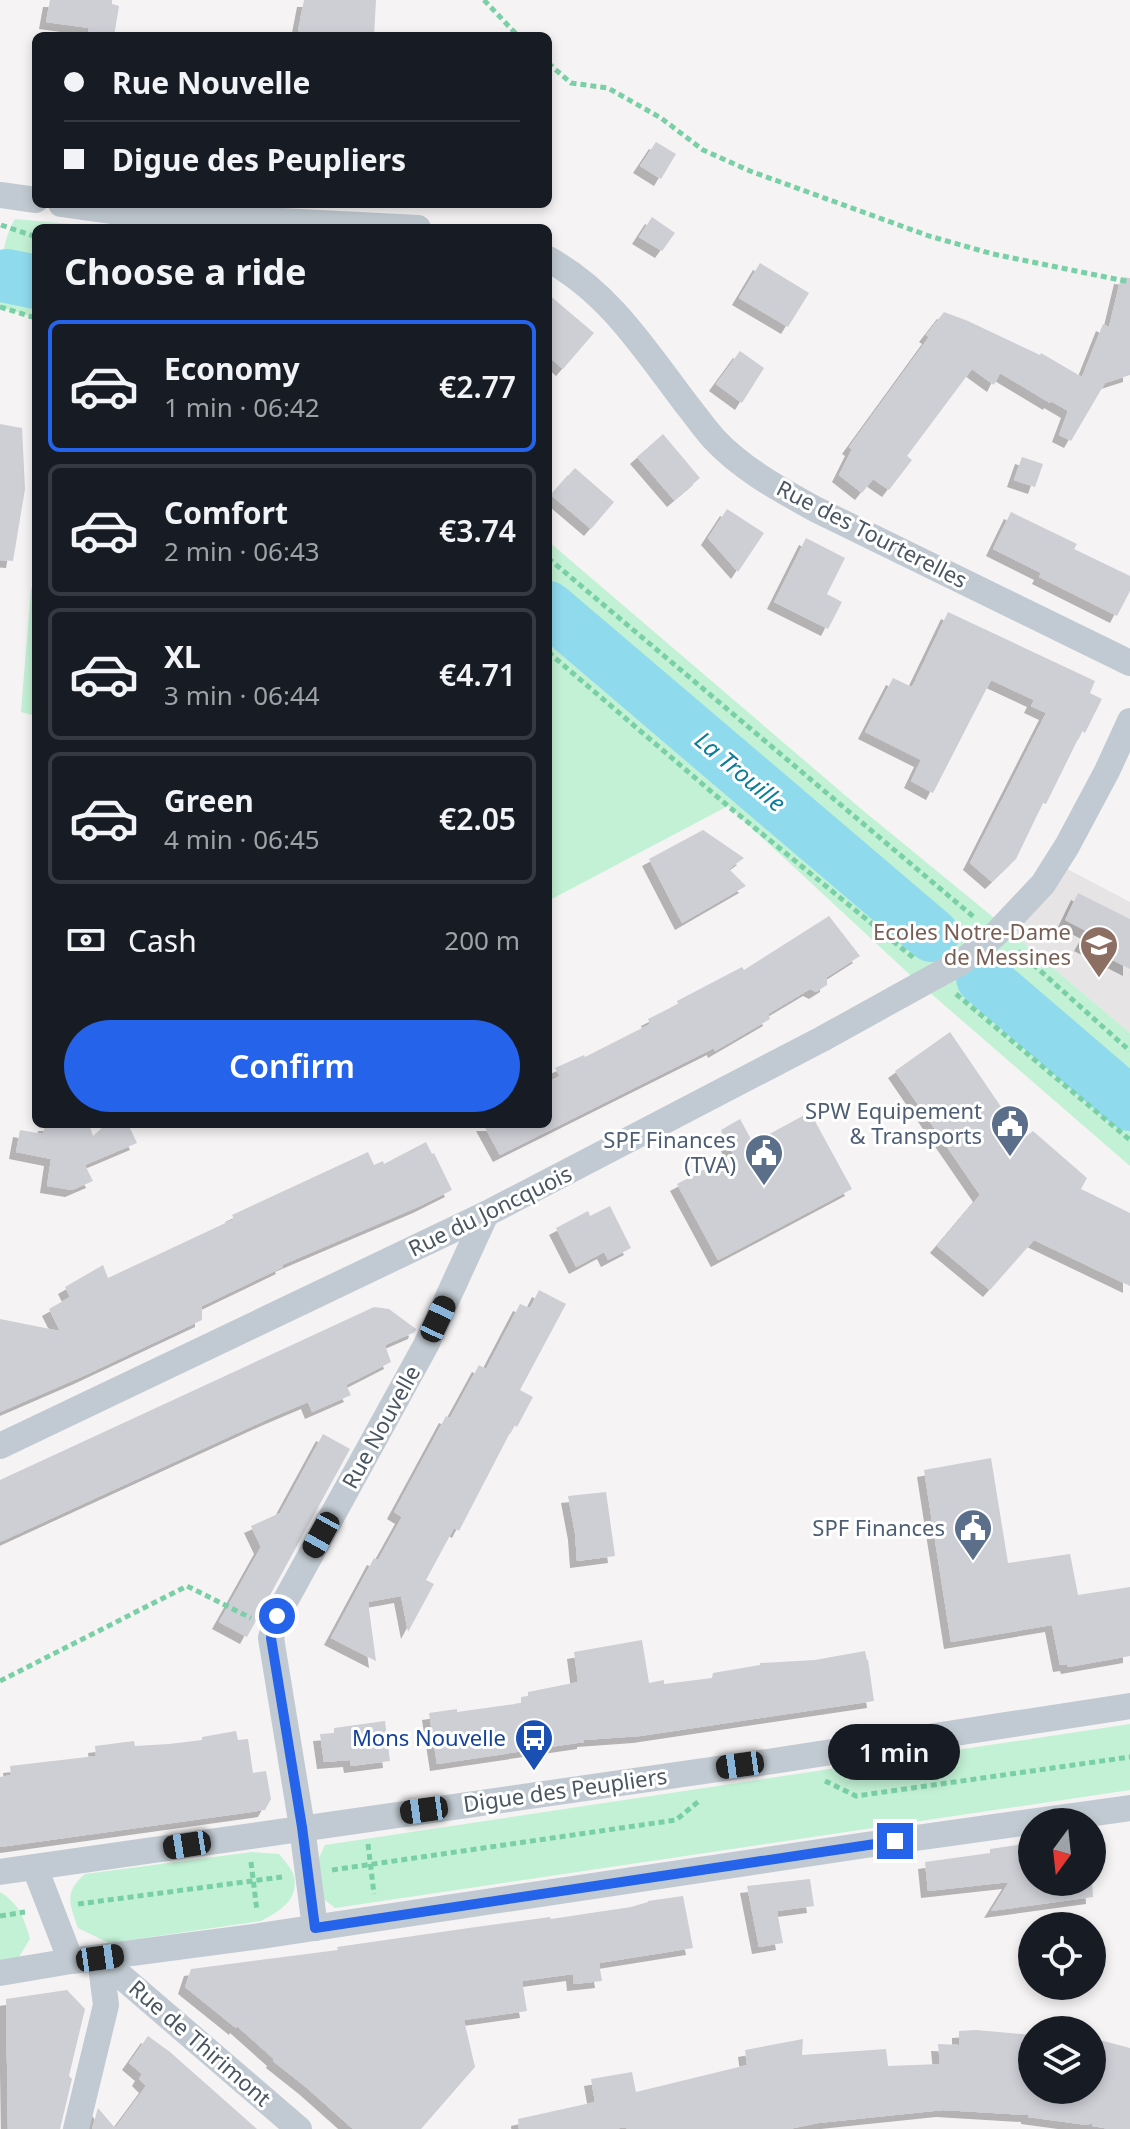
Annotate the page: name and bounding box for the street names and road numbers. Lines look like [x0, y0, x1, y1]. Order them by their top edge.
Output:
street label: Rue des Tourterelles [772, 472, 973, 594]
street label: Rue du Joncquois [403, 1158, 576, 1263]
street label: Rue Nouvelle [334, 1360, 426, 1493]
street label: Digue des Peupliers [461, 1760, 669, 1818]
street label: Rue de Thirimont [123, 1972, 278, 2112]

